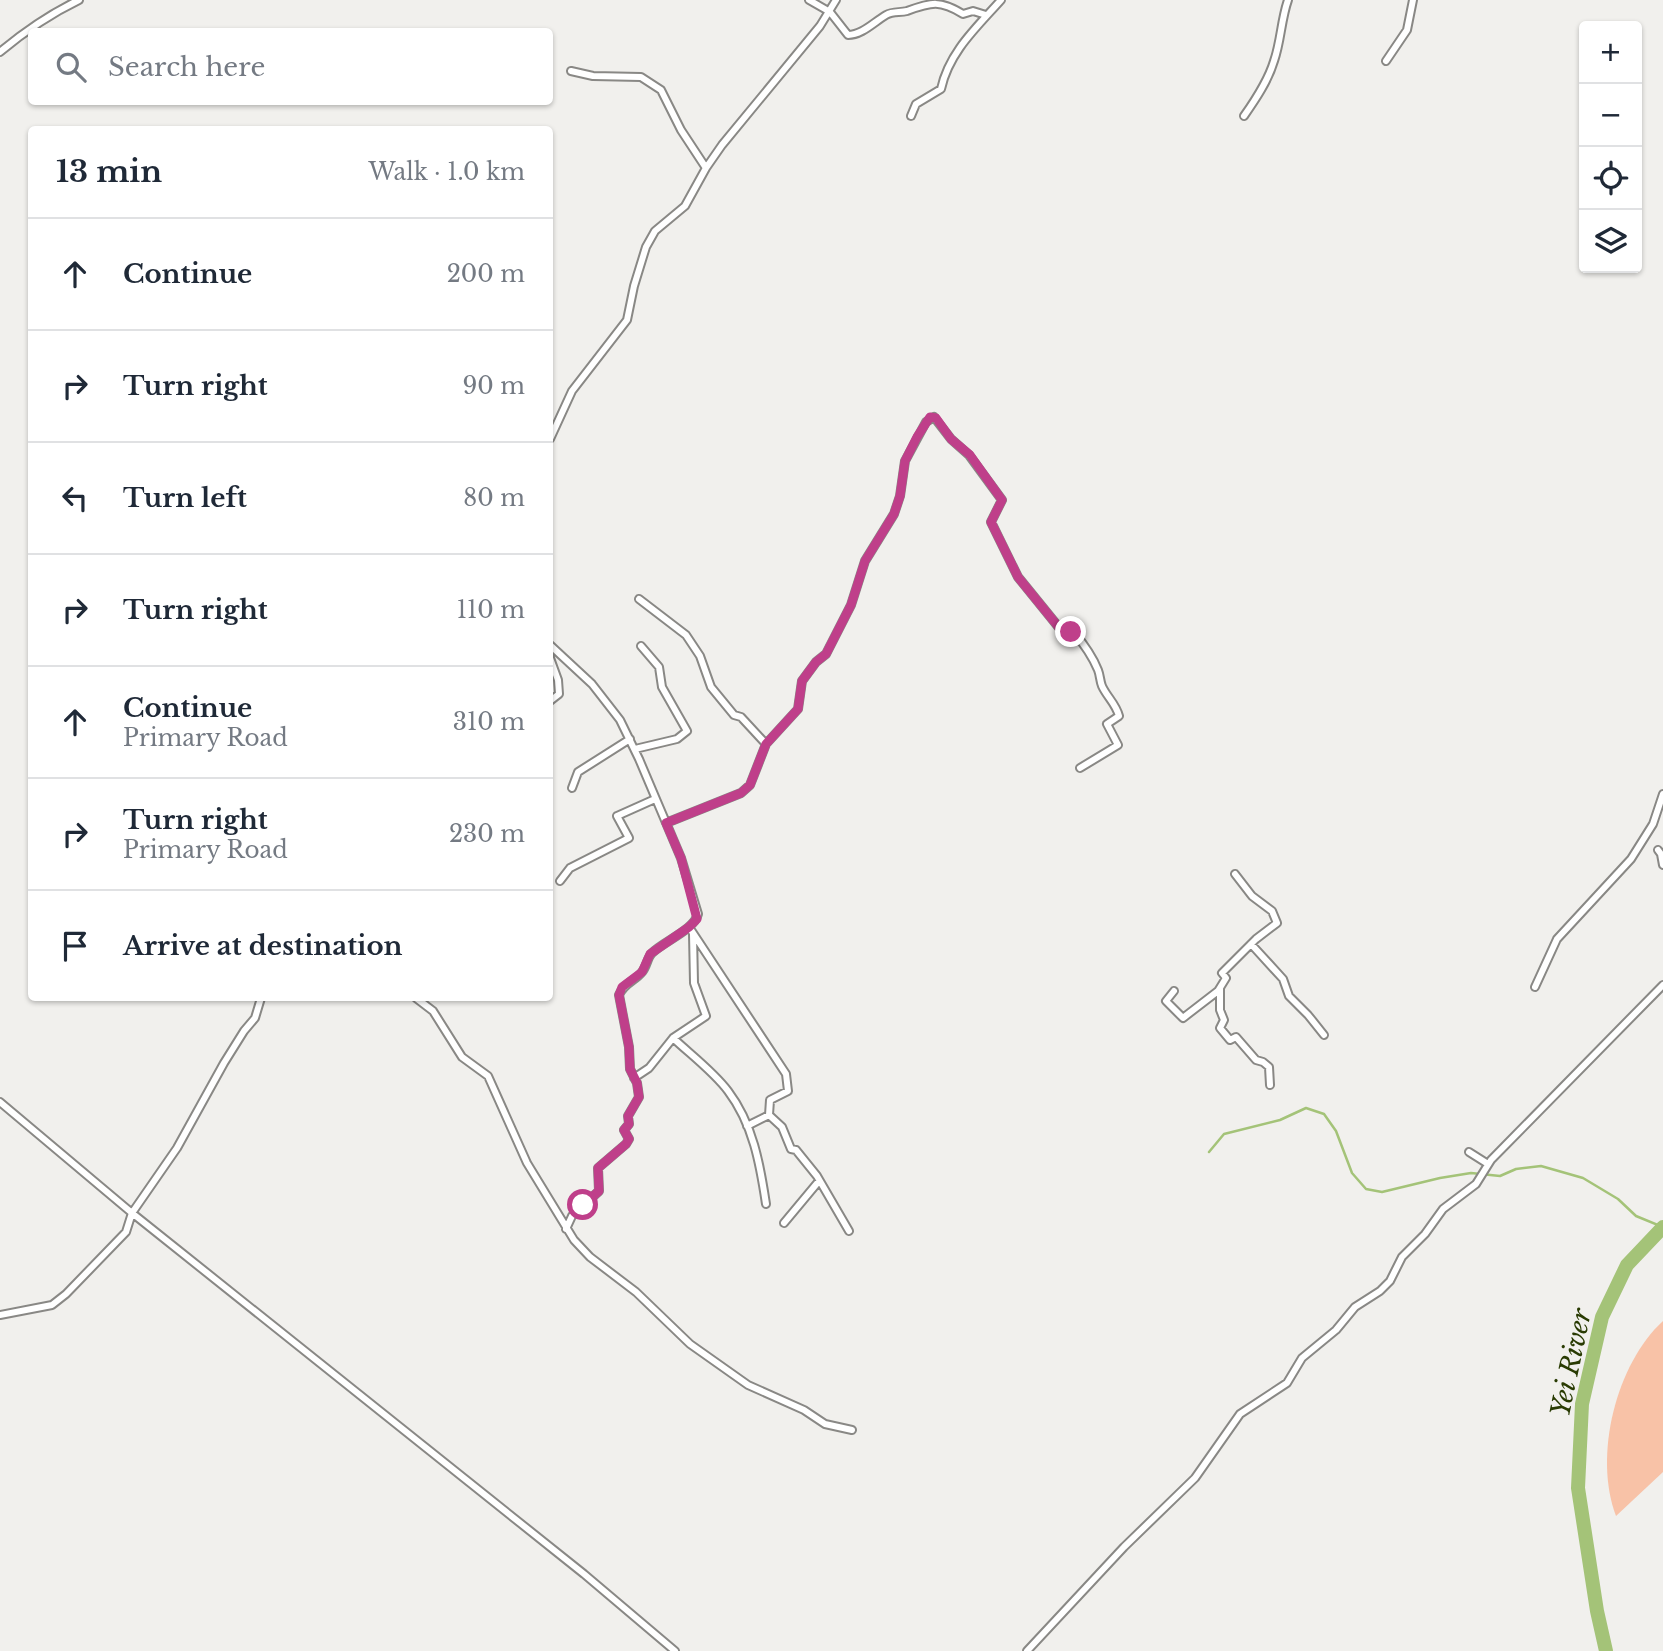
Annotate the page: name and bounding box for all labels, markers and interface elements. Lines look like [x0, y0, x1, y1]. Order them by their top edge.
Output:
map controls [1579, 21, 1642, 273]
button: + [1579, 21, 1642, 84]
search box [28, 28, 553, 105]
icon: search [52, 48, 90, 86]
text: Search here [108, 51, 265, 83]
button: − [1579, 84, 1642, 147]
button: locate [1579, 147, 1642, 210]
text: 13 min [56, 153, 162, 190]
text: Walk · 1.0 km [368, 158, 525, 186]
button: layers [1579, 210, 1642, 273]
icon: ahead [56, 255, 94, 293]
text: Continue [123, 258, 252, 290]
text: 200 m [447, 260, 525, 288]
icon: right [56, 367, 94, 405]
text: Turn right [123, 370, 268, 402]
text: 90 m [463, 372, 525, 400]
icon: left [56, 479, 94, 517]
text: Turn left [123, 482, 247, 514]
text: 80 m [463, 484, 525, 512]
icon: right [56, 591, 94, 629]
text: Turn right [123, 594, 268, 626]
text: 110 m [457, 596, 525, 624]
route end [1055, 616, 1086, 647]
text: Continue [123, 692, 252, 724]
icon: ahead [56, 703, 94, 741]
text: 310 m [453, 708, 525, 736]
text: Primary Road [123, 724, 288, 752]
text: Turn right [123, 804, 268, 836]
icon: right [56, 815, 94, 853]
text: 230 m [449, 820, 525, 848]
text: Primary Road [123, 836, 288, 864]
icon: arrive [56, 927, 94, 965]
text: Arrive at destination [123, 930, 403, 962]
route start [567, 1189, 598, 1220]
water label: Yei River [1544, 1305, 1598, 1420]

